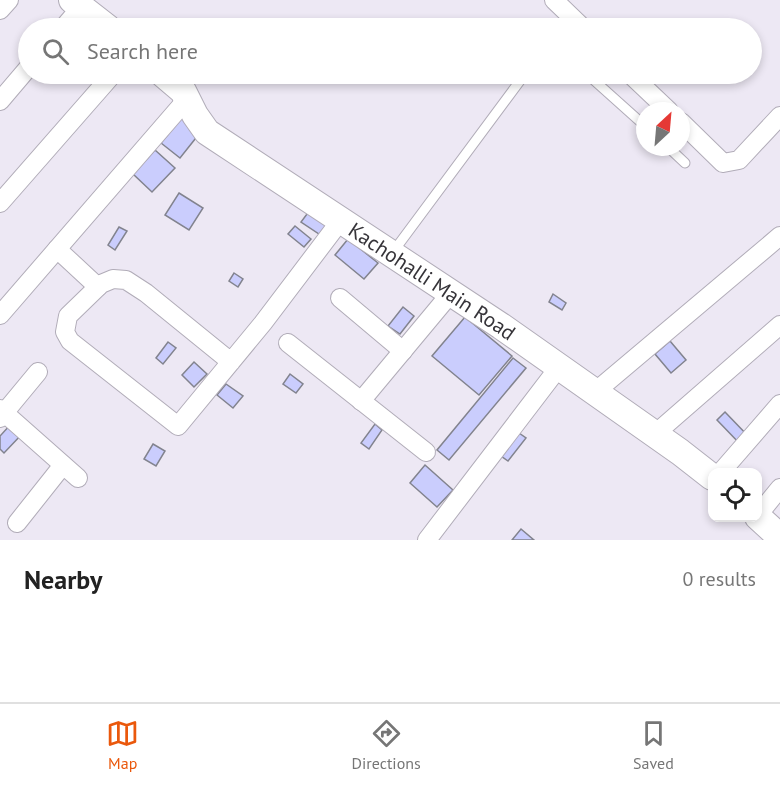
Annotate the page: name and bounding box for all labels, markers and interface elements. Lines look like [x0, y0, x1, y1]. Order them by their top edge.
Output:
search box [18, 18, 762, 84]
icon: search [39, 35, 72, 68]
text: Search here [87, 37, 198, 65]
north arrow [636, 102, 690, 156]
street label: Kachohalli Main Road [344, 216, 521, 346]
map controls [708, 468, 762, 522]
button: locate [708, 468, 762, 522]
text: Nearby [24, 563, 102, 596]
text: 0 results [683, 566, 756, 592]
tab: Map [106, 717, 139, 773]
tab: Directions [352, 717, 421, 773]
tab: Saved [633, 717, 674, 773]

